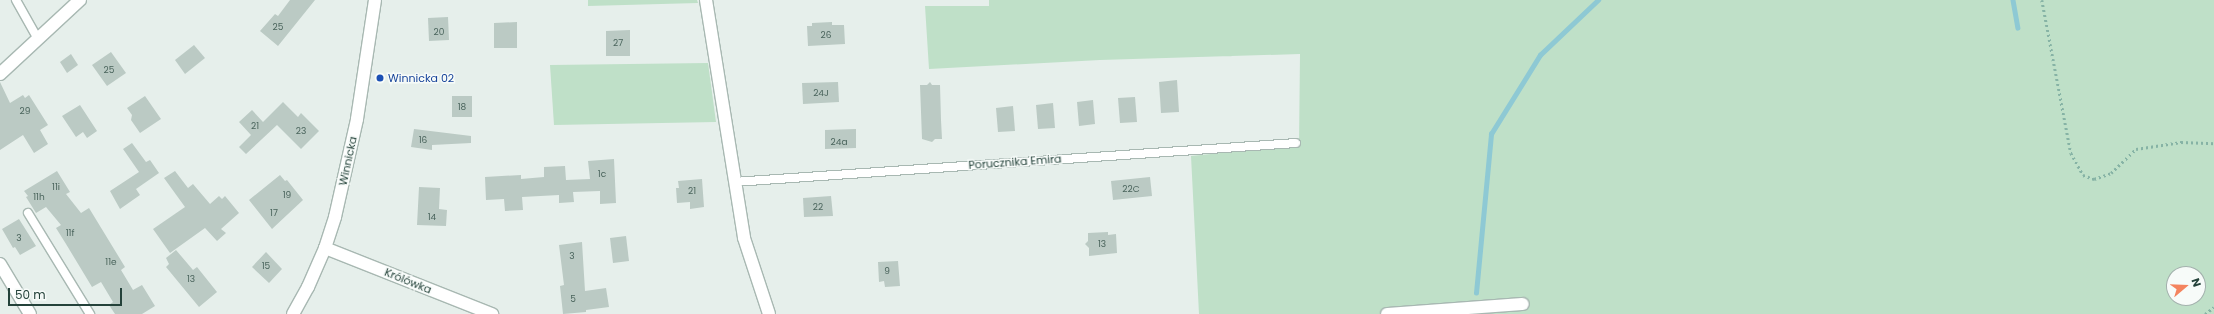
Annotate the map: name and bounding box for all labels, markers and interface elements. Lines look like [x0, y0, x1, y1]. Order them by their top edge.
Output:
house number: 25 [273, 22, 283, 32]
house number: 20 [434, 27, 444, 37]
house number: 26 [821, 30, 831, 40]
house number: 27 [613, 38, 623, 48]
house number: 25 [104, 65, 114, 75]
place label: Winnicka 02 [388, 71, 454, 85]
marker: Winnicka 02 [375, 73, 385, 83]
house number: 24J [813, 88, 829, 98]
house number: 18 [458, 102, 466, 112]
house number: 29 [20, 106, 30, 116]
house number: 21 [251, 121, 259, 131]
house number: 23 [296, 126, 306, 136]
street label: Winnicka [336, 135, 360, 187]
house number: 16 [419, 135, 427, 145]
house number: 24a [831, 137, 847, 147]
street label: Porucznika Emira [968, 152, 1062, 172]
house number: 1c [598, 169, 606, 179]
house number: 11i [52, 182, 60, 192]
house number: 22C [1122, 184, 1140, 194]
house number: 21 [688, 186, 696, 196]
house number: 19 [283, 190, 291, 200]
house number: 11h [33, 192, 45, 202]
house number: 22 [813, 202, 823, 212]
house number: 17 [270, 208, 278, 218]
house number: 14 [428, 212, 436, 222]
house number: 11f [66, 228, 74, 238]
house number: 3 [16, 233, 22, 243]
house number: 13 [1098, 239, 1106, 249]
house number: 3 [569, 251, 575, 261]
house number: 11e [105, 257, 117, 267]
house number: 15 [262, 261, 270, 271]
street label: Królówka [383, 266, 433, 296]
house number: 9 [884, 266, 890, 276]
north arrow [2166, 266, 2206, 306]
house number: 13 [187, 274, 195, 284]
text: N [2187, 276, 2205, 289]
scale bar [10, 280, 124, 306]
text: 50 m [15, 286, 46, 303]
house number: 5 [570, 294, 576, 304]

